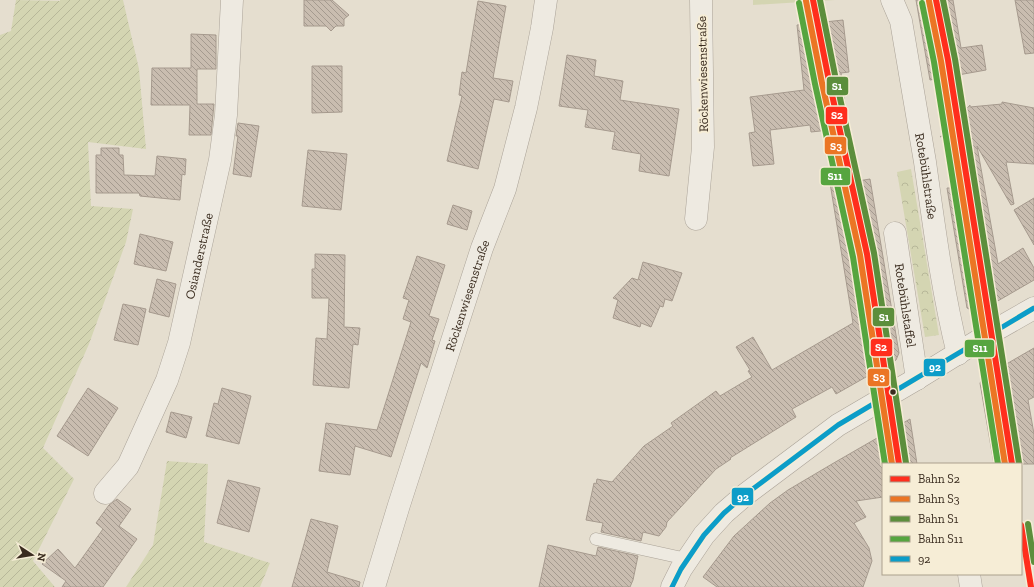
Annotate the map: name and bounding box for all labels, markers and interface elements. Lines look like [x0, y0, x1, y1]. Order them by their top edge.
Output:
street label: Röckenwiesenstraße [694, 16, 711, 132]
line badge: S1 [826, 76, 849, 96]
text: S1 [832, 80, 843, 93]
line badge: S2 [825, 106, 848, 125]
text: S2 [831, 109, 843, 122]
street label: Rotebühlstraße [912, 132, 940, 220]
line badge: S3 [824, 136, 847, 155]
text: S3 [830, 140, 842, 153]
line badge: S11 [820, 167, 851, 186]
text: S11 [827, 170, 843, 183]
street label: Osianderstraße [182, 211, 216, 301]
street label: Röckenwiesenstraße [442, 238, 492, 353]
street label: Rotebühlstaffel [892, 262, 919, 349]
line badge: S1 [872, 307, 895, 327]
text: S1 [879, 311, 890, 324]
line badge: S2 [870, 338, 893, 357]
line badge: S11 [964, 339, 995, 358]
text: S2 [875, 341, 887, 354]
text: S11 [972, 342, 988, 355]
line badge: 92 [923, 358, 946, 377]
text: 92 [929, 361, 941, 374]
line badge: S3 [867, 368, 890, 387]
text: S3 [873, 371, 885, 384]
unlabelled marker [888, 387, 898, 397]
legend [882, 463, 1022, 575]
text: Bahn S2 [918, 472, 960, 486]
line badge: 92 [731, 487, 754, 506]
text: 92 [737, 491, 749, 504]
text: Bahn S3 [918, 492, 960, 506]
text: Bahn S1 [918, 512, 959, 526]
text: Bahn S11 [918, 532, 963, 546]
north arrow [12, 535, 52, 575]
text: N [34, 552, 49, 563]
text: 92 [918, 552, 931, 566]

